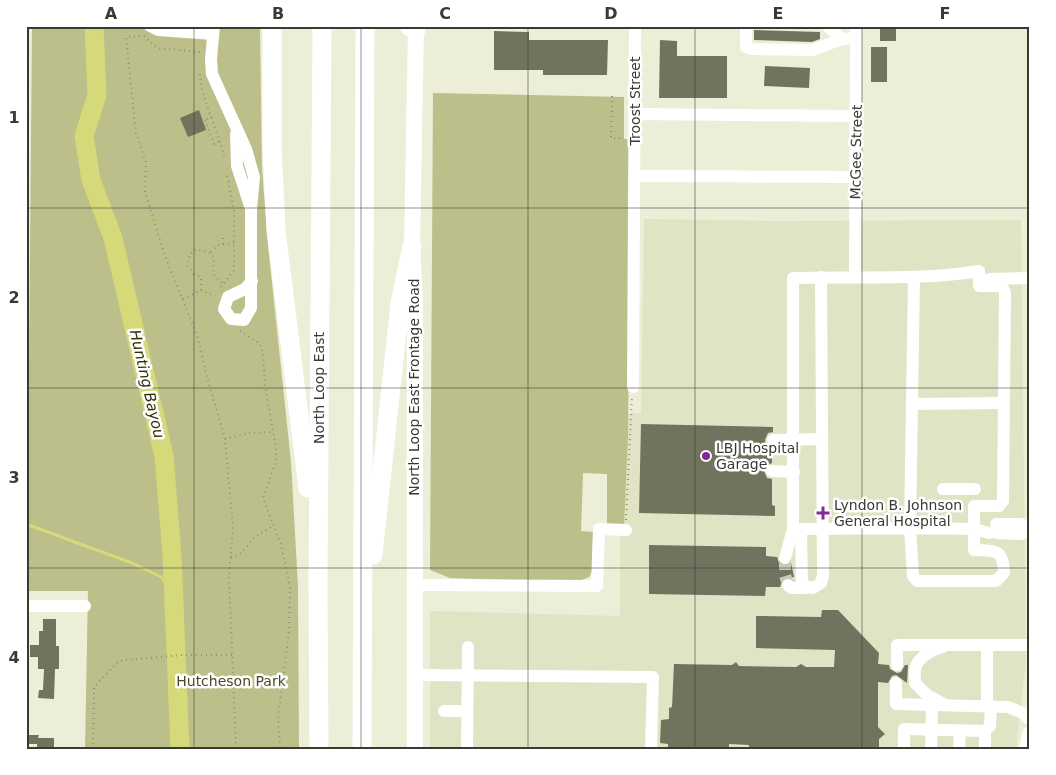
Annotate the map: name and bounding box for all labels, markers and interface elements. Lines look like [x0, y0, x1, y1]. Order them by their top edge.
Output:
text: A [105, 4, 118, 23]
text: B [272, 4, 284, 23]
text: C [439, 4, 451, 23]
text: D [604, 4, 618, 23]
text: E [773, 4, 783, 23]
text: F [940, 4, 950, 23]
street label: Troost Street [627, 56, 643, 146]
street label: McGee Street [847, 104, 865, 200]
text: 1 [8, 108, 20, 127]
street label: North Loop East Frontage Road [406, 278, 422, 496]
text: 2 [8, 288, 20, 307]
water label: Hunting Bayou [126, 328, 168, 440]
street label: North Loop East [311, 332, 327, 444]
place label: LBJ Hospital Garage [716, 440, 799, 472]
marker: LBJ Hospital Garage [700, 450, 712, 462]
text: 3 [8, 468, 20, 487]
place label: Lyndon B. Johnson General Hospital [834, 497, 962, 529]
marker: Lyndon B. Johnson General Hospital [816, 506, 830, 520]
text: 4 [8, 648, 20, 667]
park label: Hutcheson Park [176, 673, 287, 689]

